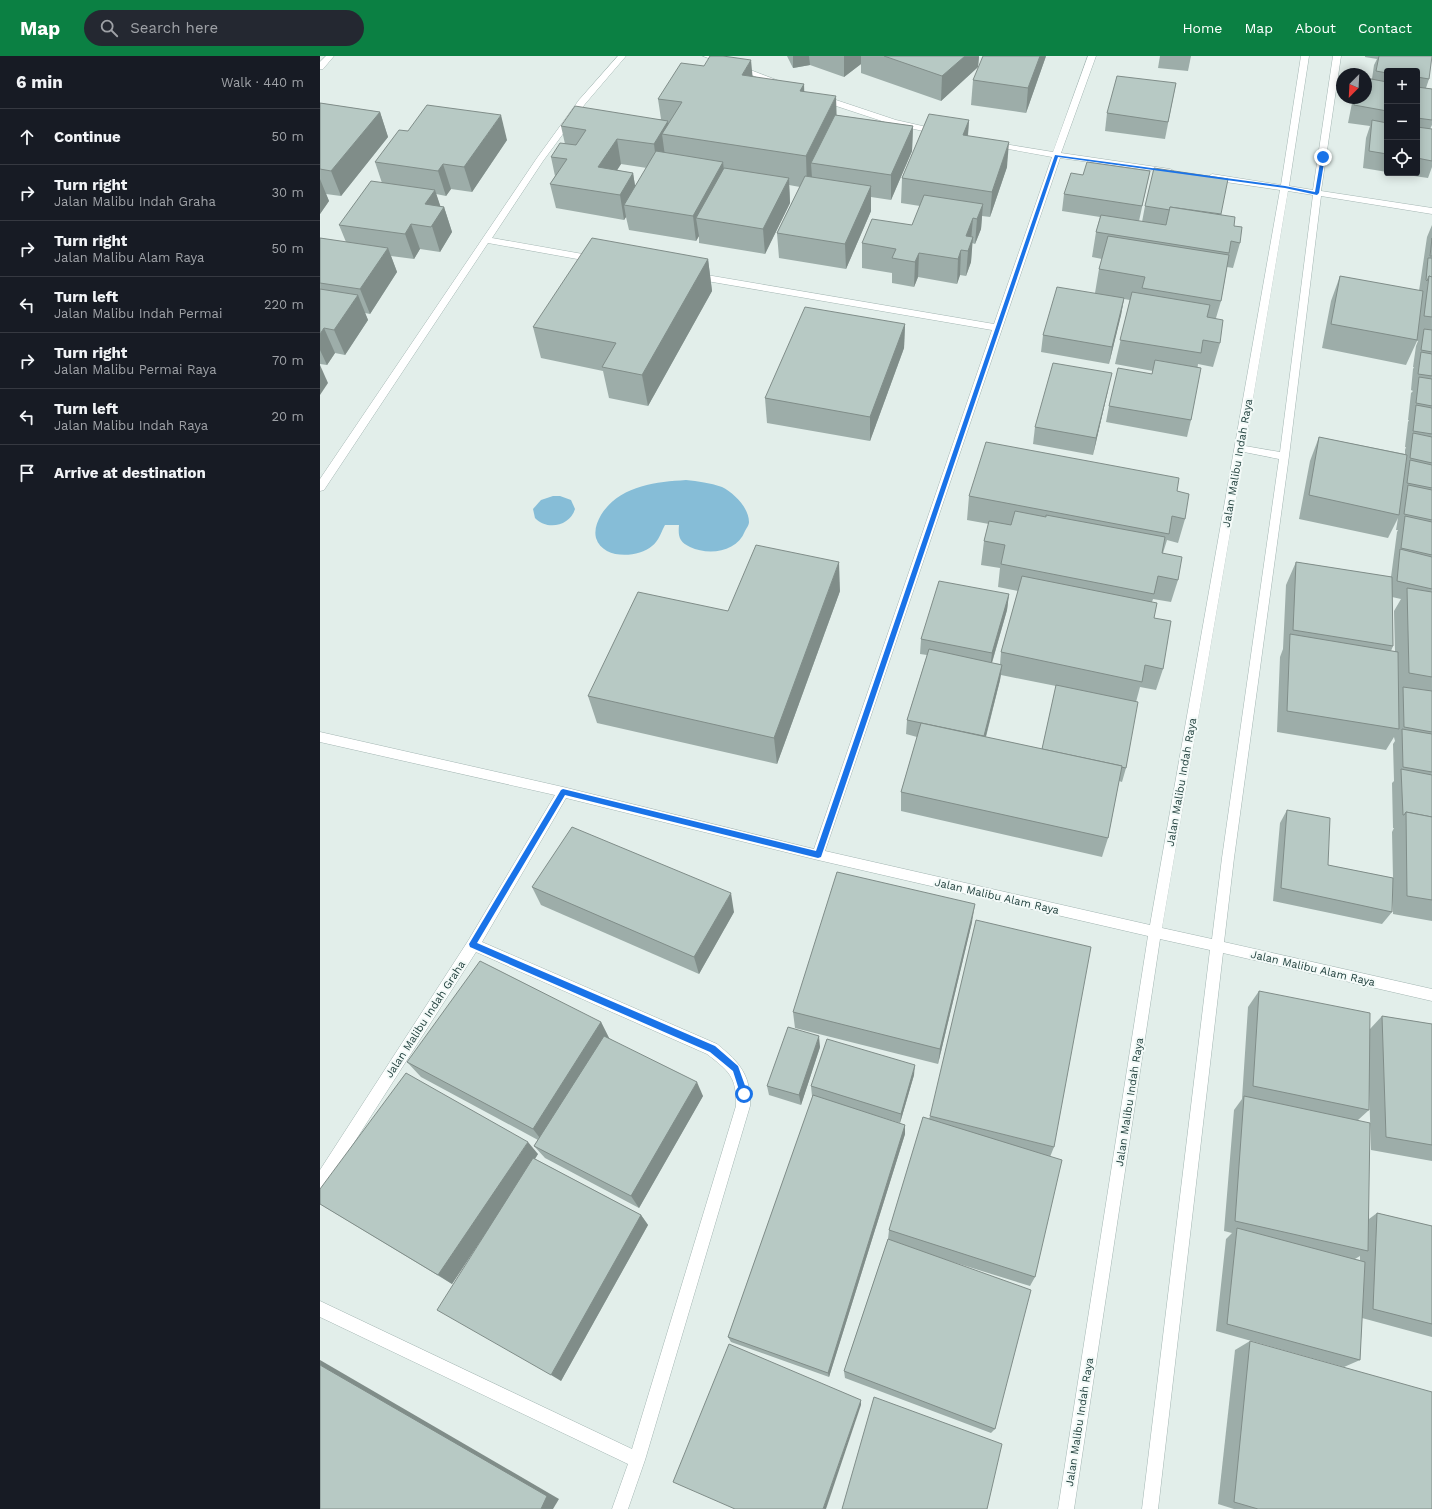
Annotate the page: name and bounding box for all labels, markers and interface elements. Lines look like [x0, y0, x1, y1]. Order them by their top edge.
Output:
search box [84, 10, 364, 46]
text: Map [20, 17, 60, 40]
icon: search [98, 17, 120, 39]
text: Search here [130, 19, 218, 37]
text: Home [1182, 20, 1222, 36]
text: Map [1244, 20, 1273, 36]
text: About [1295, 20, 1336, 36]
text: Contact [1358, 20, 1412, 36]
north arrow [1336, 68, 1372, 104]
map controls [1384, 68, 1420, 176]
button: + [1384, 68, 1420, 104]
text: 6 min [16, 72, 63, 92]
text: Walk · 440 m [221, 75, 304, 90]
button: − [1384, 104, 1420, 140]
icon: ahead [16, 126, 38, 148]
text: Continue [54, 128, 121, 146]
text: 50 m [272, 129, 304, 144]
button: locate [1384, 140, 1420, 176]
route end [1314, 148, 1332, 166]
text: Turn right [54, 176, 127, 194]
icon: right [16, 182, 38, 204]
text: 30 m [272, 185, 304, 200]
text: Jalan Malibu Indah Graha [54, 194, 216, 209]
text: Turn right [54, 232, 127, 250]
icon: right [16, 238, 38, 260]
text: 50 m [272, 241, 304, 256]
text: Jalan Malibu Alam Raya [54, 250, 204, 265]
text: Turn left [54, 288, 118, 306]
icon: left [16, 294, 38, 316]
text: 220 m [264, 297, 304, 312]
text: Jalan Malibu Indah Permai [54, 306, 222, 321]
text: Turn right [54, 344, 127, 362]
icon: right [16, 350, 38, 372]
text: 70 m [272, 353, 304, 368]
text: Jalan Malibu Permai Raya [54, 362, 217, 377]
street label: Jalan Malibu Indah Raya [1220, 398, 1255, 528]
text: Turn left [54, 400, 118, 418]
icon: left [16, 406, 38, 428]
text: 20 m [272, 409, 304, 424]
text: Jalan Malibu Indah Raya [54, 418, 208, 433]
icon: arrive [16, 462, 38, 484]
text: Arrive at destination [54, 464, 206, 482]
street label: Jalan Malibu Indah Raya [1164, 717, 1199, 847]
street label: Jalan Malibu Alam Raya [933, 876, 1060, 917]
street label: Jalan Malibu Alam Raya [1249, 948, 1376, 989]
street label: Jalan Malibu Indah Graha [383, 958, 468, 1080]
street label: Jalan Malibu Indah Raya [1113, 1037, 1146, 1167]
route start [735, 1085, 753, 1103]
street label: Jalan Malibu Indah Raya [1063, 1357, 1096, 1487]

